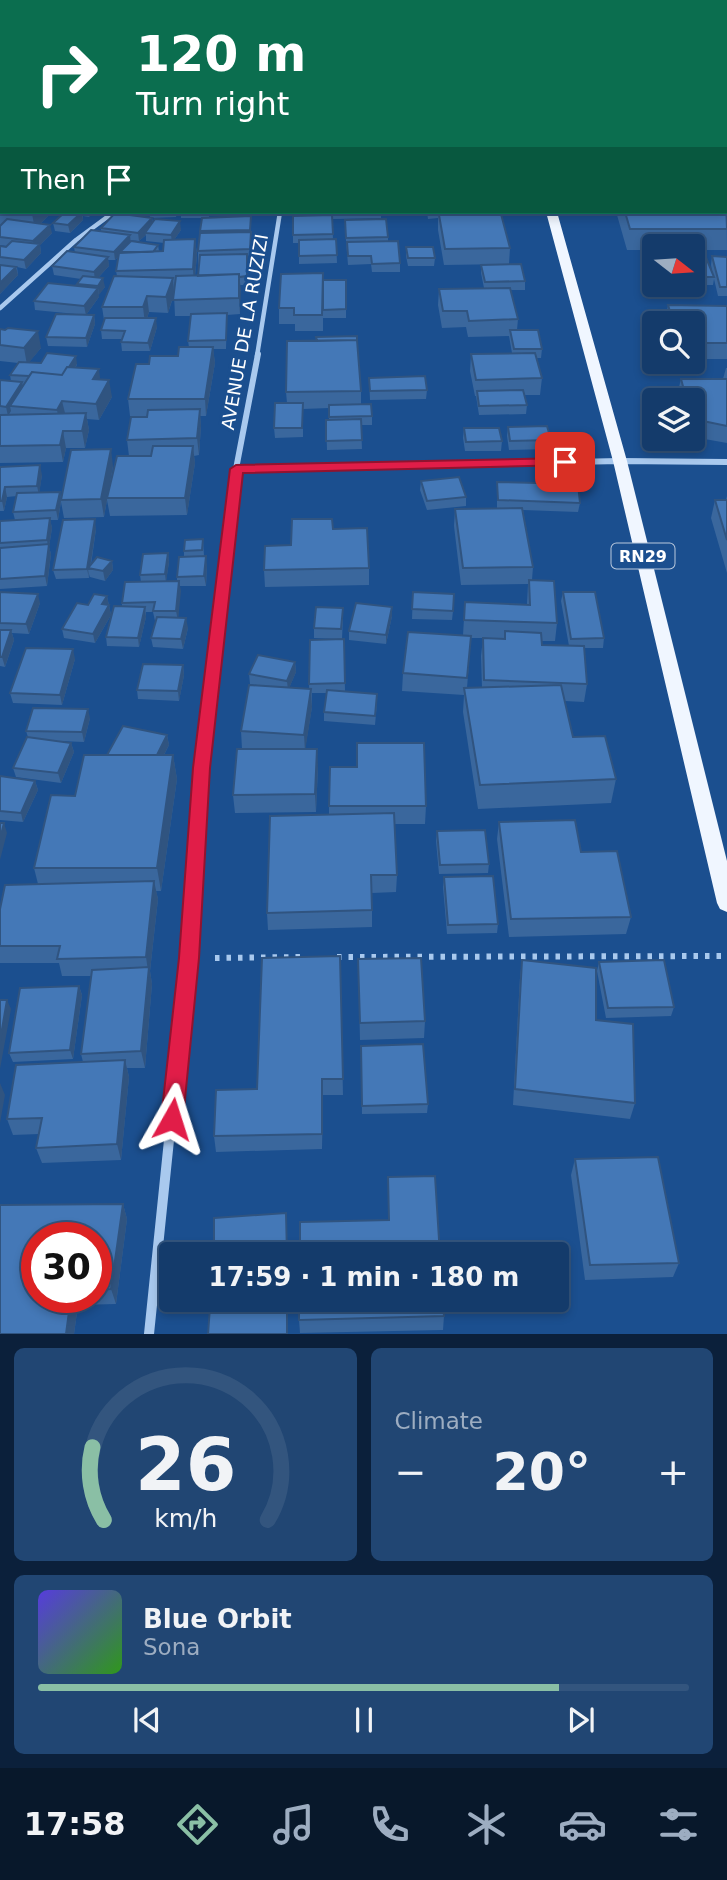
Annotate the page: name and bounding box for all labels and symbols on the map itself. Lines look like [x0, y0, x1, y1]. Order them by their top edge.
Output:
street label: AVENUE DE LA RUZIZI [217, 232, 272, 432]
north arrow [642, 234, 705, 298]
pin [535, 432, 595, 492]
road number: RN29 [612, 544, 674, 568]
position arrow [135, 1082, 209, 1156]
speed limit sign: 30 [21, 1222, 112, 1313]

